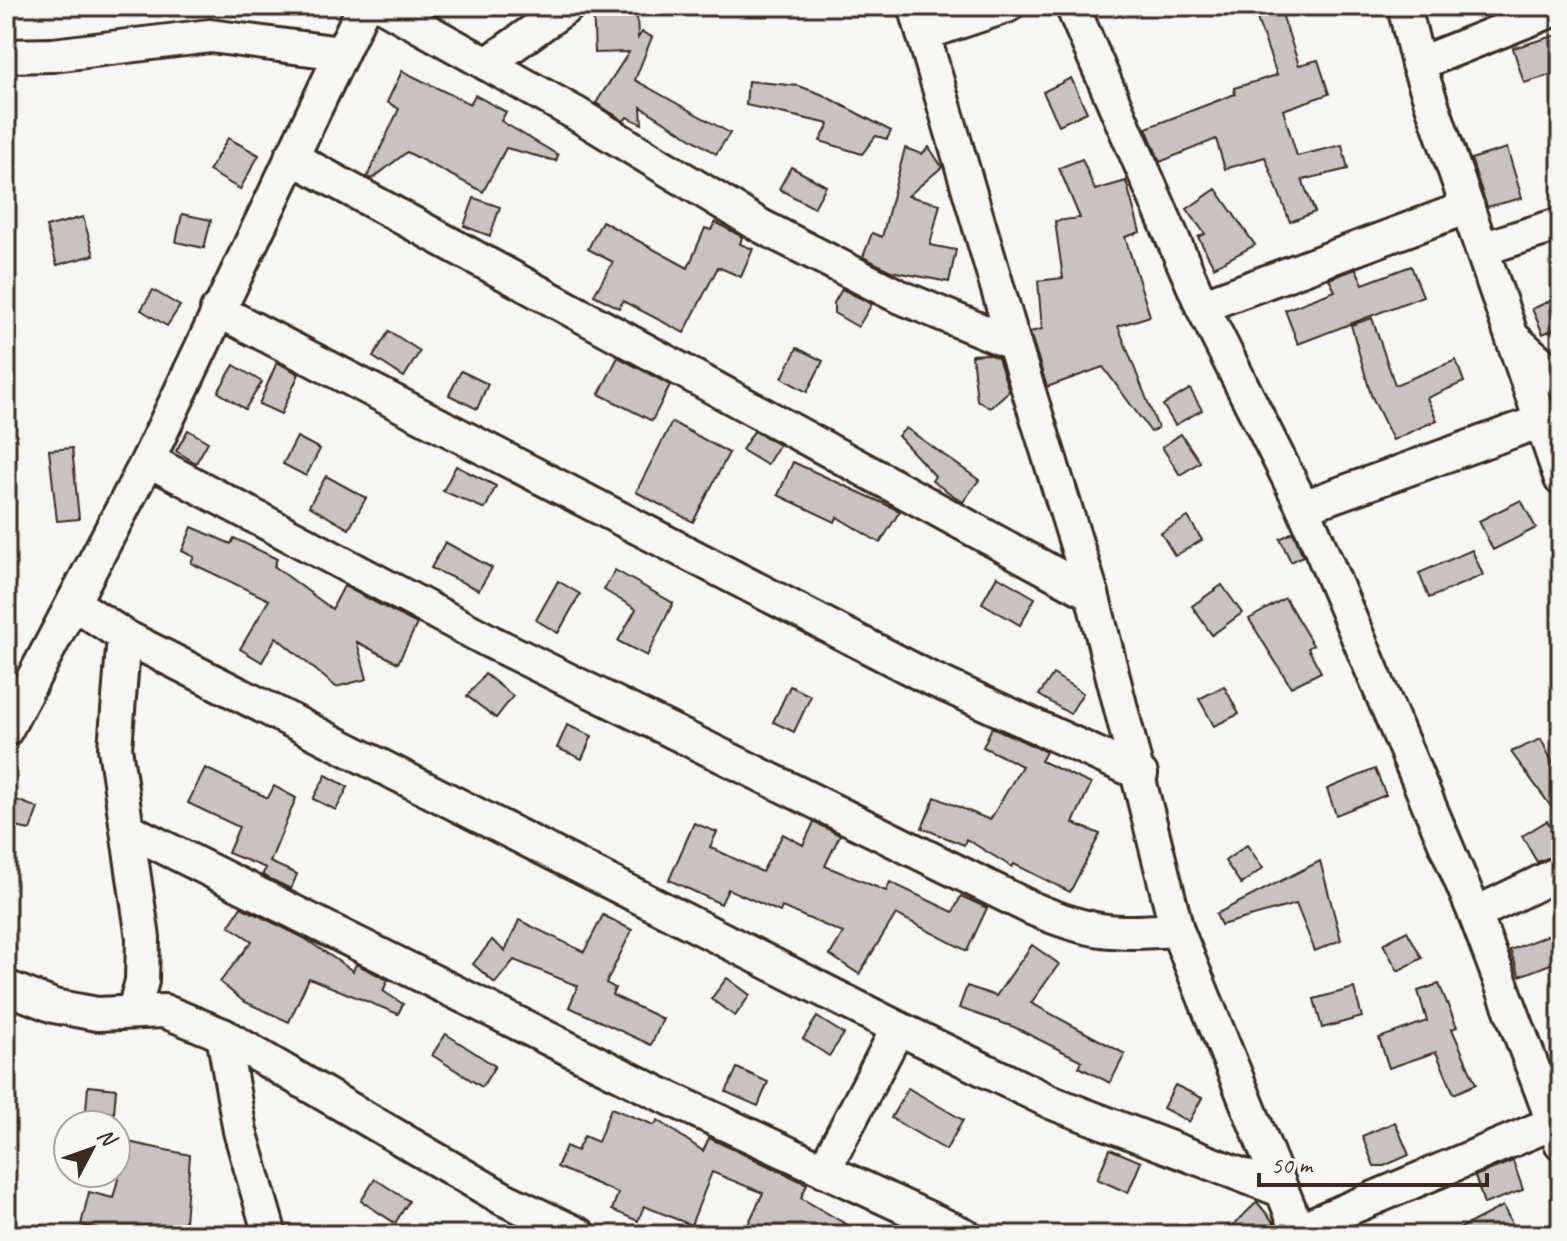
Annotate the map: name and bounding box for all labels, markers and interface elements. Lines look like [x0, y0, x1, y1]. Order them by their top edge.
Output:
north arrow [52, 1109, 132, 1189]
text: N [91, 1122, 124, 1153]
scale bar [1259, 1137, 1487, 1187]
text: 50 m [1271, 1150, 1314, 1180]

